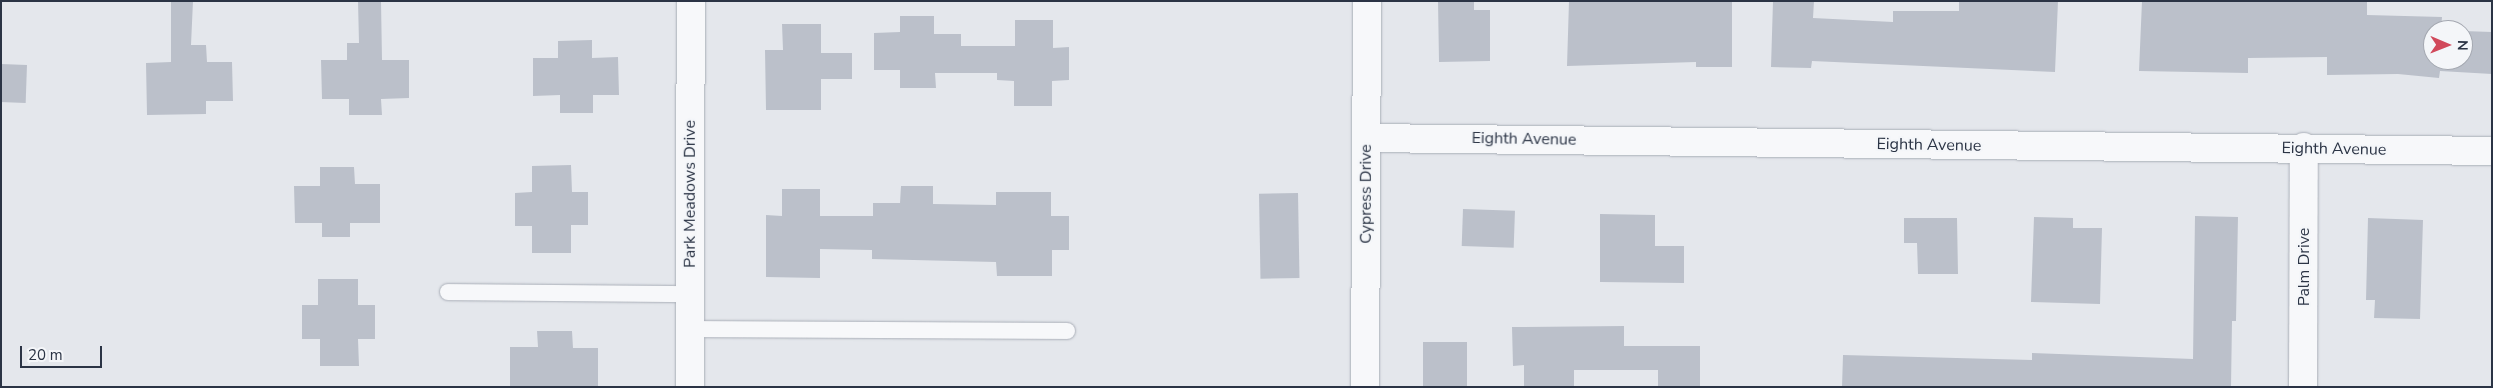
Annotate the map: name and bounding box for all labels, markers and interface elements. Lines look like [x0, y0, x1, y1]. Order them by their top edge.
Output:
north arrow [2423, 20, 2473, 70]
text: N [2453, 40, 2472, 51]
street label: Park Meadows Drive [680, 120, 700, 268]
street label: Eighth Avenue [1471, 128, 1577, 150]
street label: Eighth Avenue [1876, 134, 1982, 156]
street label: Eighth Avenue [2281, 138, 2387, 160]
street label: Cypress Drive [1356, 144, 1376, 244]
street label: Palm Drive [2294, 228, 2314, 306]
scale bar [22, 336, 105, 368]
text: 20 m [28, 345, 63, 365]

